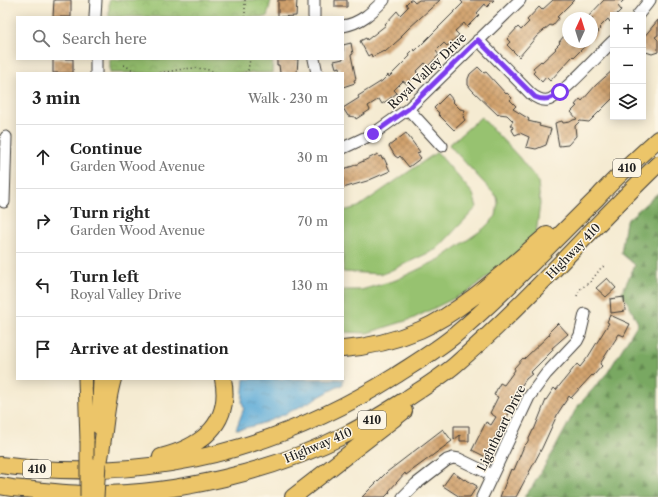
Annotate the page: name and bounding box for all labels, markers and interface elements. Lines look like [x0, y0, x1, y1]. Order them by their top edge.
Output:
north arrow [562, 12, 598, 48]
map controls [610, 12, 646, 120]
button: + [610, 12, 646, 48]
search box [16, 16, 344, 60]
icon: search [30, 27, 52, 49]
text: Search here [62, 29, 147, 48]
street label: Royal Valley Drive [385, 30, 469, 112]
button: − [610, 48, 646, 84]
route start [551, 83, 569, 101]
button: layers [610, 84, 646, 120]
text: 3 min [32, 88, 81, 108]
text: Walk · 230 m [248, 90, 328, 106]
route end [364, 125, 382, 143]
text: Continue [70, 139, 142, 158]
icon: ahead [32, 146, 54, 168]
text: 30 m [297, 149, 328, 165]
text: Garden Wood Avenue [70, 158, 205, 174]
road number: 410 [613, 159, 641, 177]
text: Turn right [70, 203, 150, 222]
icon: right [32, 210, 54, 232]
text: 70 m [298, 213, 328, 229]
street label: Highway 410 [543, 220, 603, 282]
text: Garden Wood Avenue [70, 222, 205, 238]
text: Turn left [70, 267, 139, 286]
icon: left [32, 274, 54, 296]
text: 130 m [292, 277, 328, 293]
text: Royal Valley Drive [70, 286, 181, 302]
icon: arrive [32, 338, 54, 360]
text: Arrive at destination [70, 339, 229, 358]
street label: Lightheart Drive [474, 382, 528, 473]
road number: 410 [358, 411, 386, 429]
street label: Highway 410 [282, 424, 354, 466]
road number: 410 [23, 460, 51, 478]

